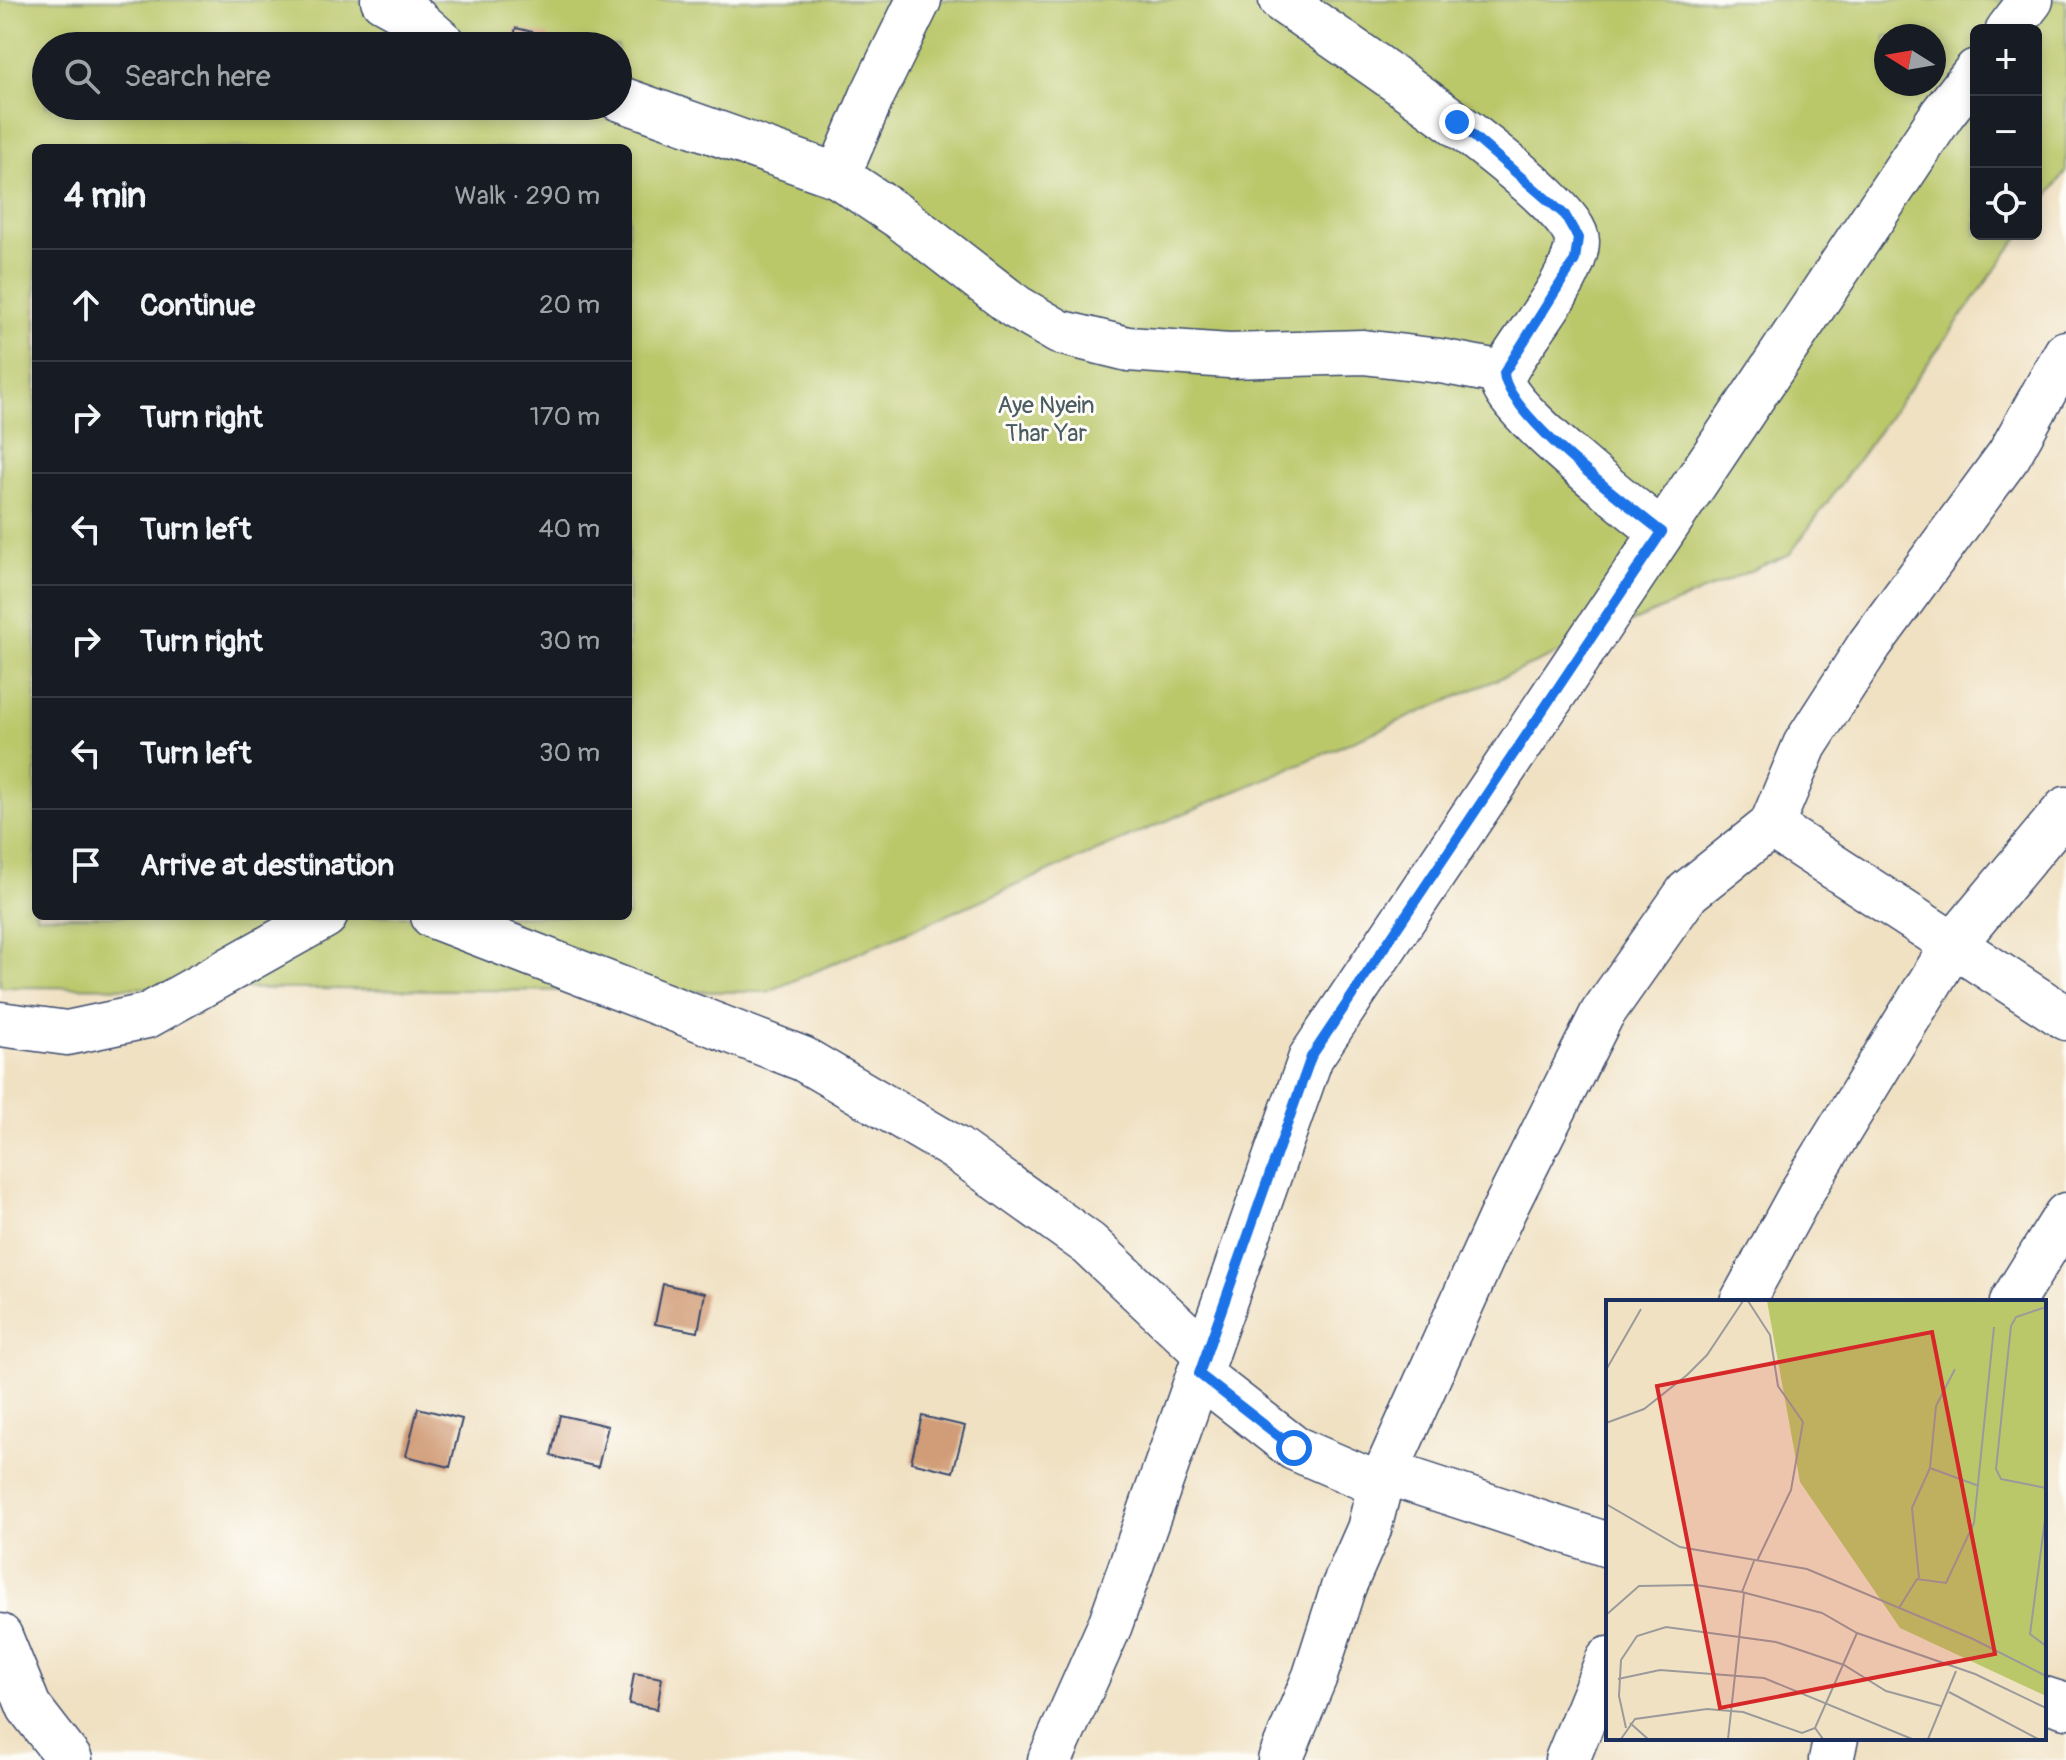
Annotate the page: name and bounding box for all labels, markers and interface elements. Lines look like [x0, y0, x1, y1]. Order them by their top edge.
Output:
north arrow [1874, 24, 1946, 96]
map controls [1970, 24, 2042, 240]
button: + [1970, 24, 2042, 96]
search box [32, 32, 632, 120]
icon: search [60, 54, 104, 98]
text: Search here [124, 58, 271, 95]
button: − [1970, 96, 2042, 168]
route end [1439, 104, 1475, 140]
button: locate [1970, 168, 2042, 240]
text: 4 min [64, 175, 146, 218]
text: Walk · 290 m [455, 180, 600, 212]
icon: ahead [64, 283, 108, 327]
text: Continue [140, 287, 255, 324]
text: 20 m [539, 289, 600, 321]
park label: Aye Nyein Thar Yar [997, 391, 1095, 448]
icon: right [64, 395, 108, 439]
text: Turn right [140, 399, 263, 436]
text: 170 m [530, 401, 600, 433]
icon: left [64, 507, 108, 551]
text: Turn left [140, 511, 251, 548]
text: 40 m [538, 513, 600, 545]
icon: right [64, 619, 108, 663]
text: Turn right [140, 623, 263, 660]
text: 30 m [539, 625, 600, 657]
icon: left [64, 731, 108, 775]
text: Turn left [140, 735, 251, 772]
text: 30 m [539, 737, 600, 769]
icon: arrive [64, 843, 108, 887]
text: Arrive at destination [140, 847, 394, 884]
inset map [1606, 1300, 2046, 1740]
route start [1276, 1430, 1312, 1466]

